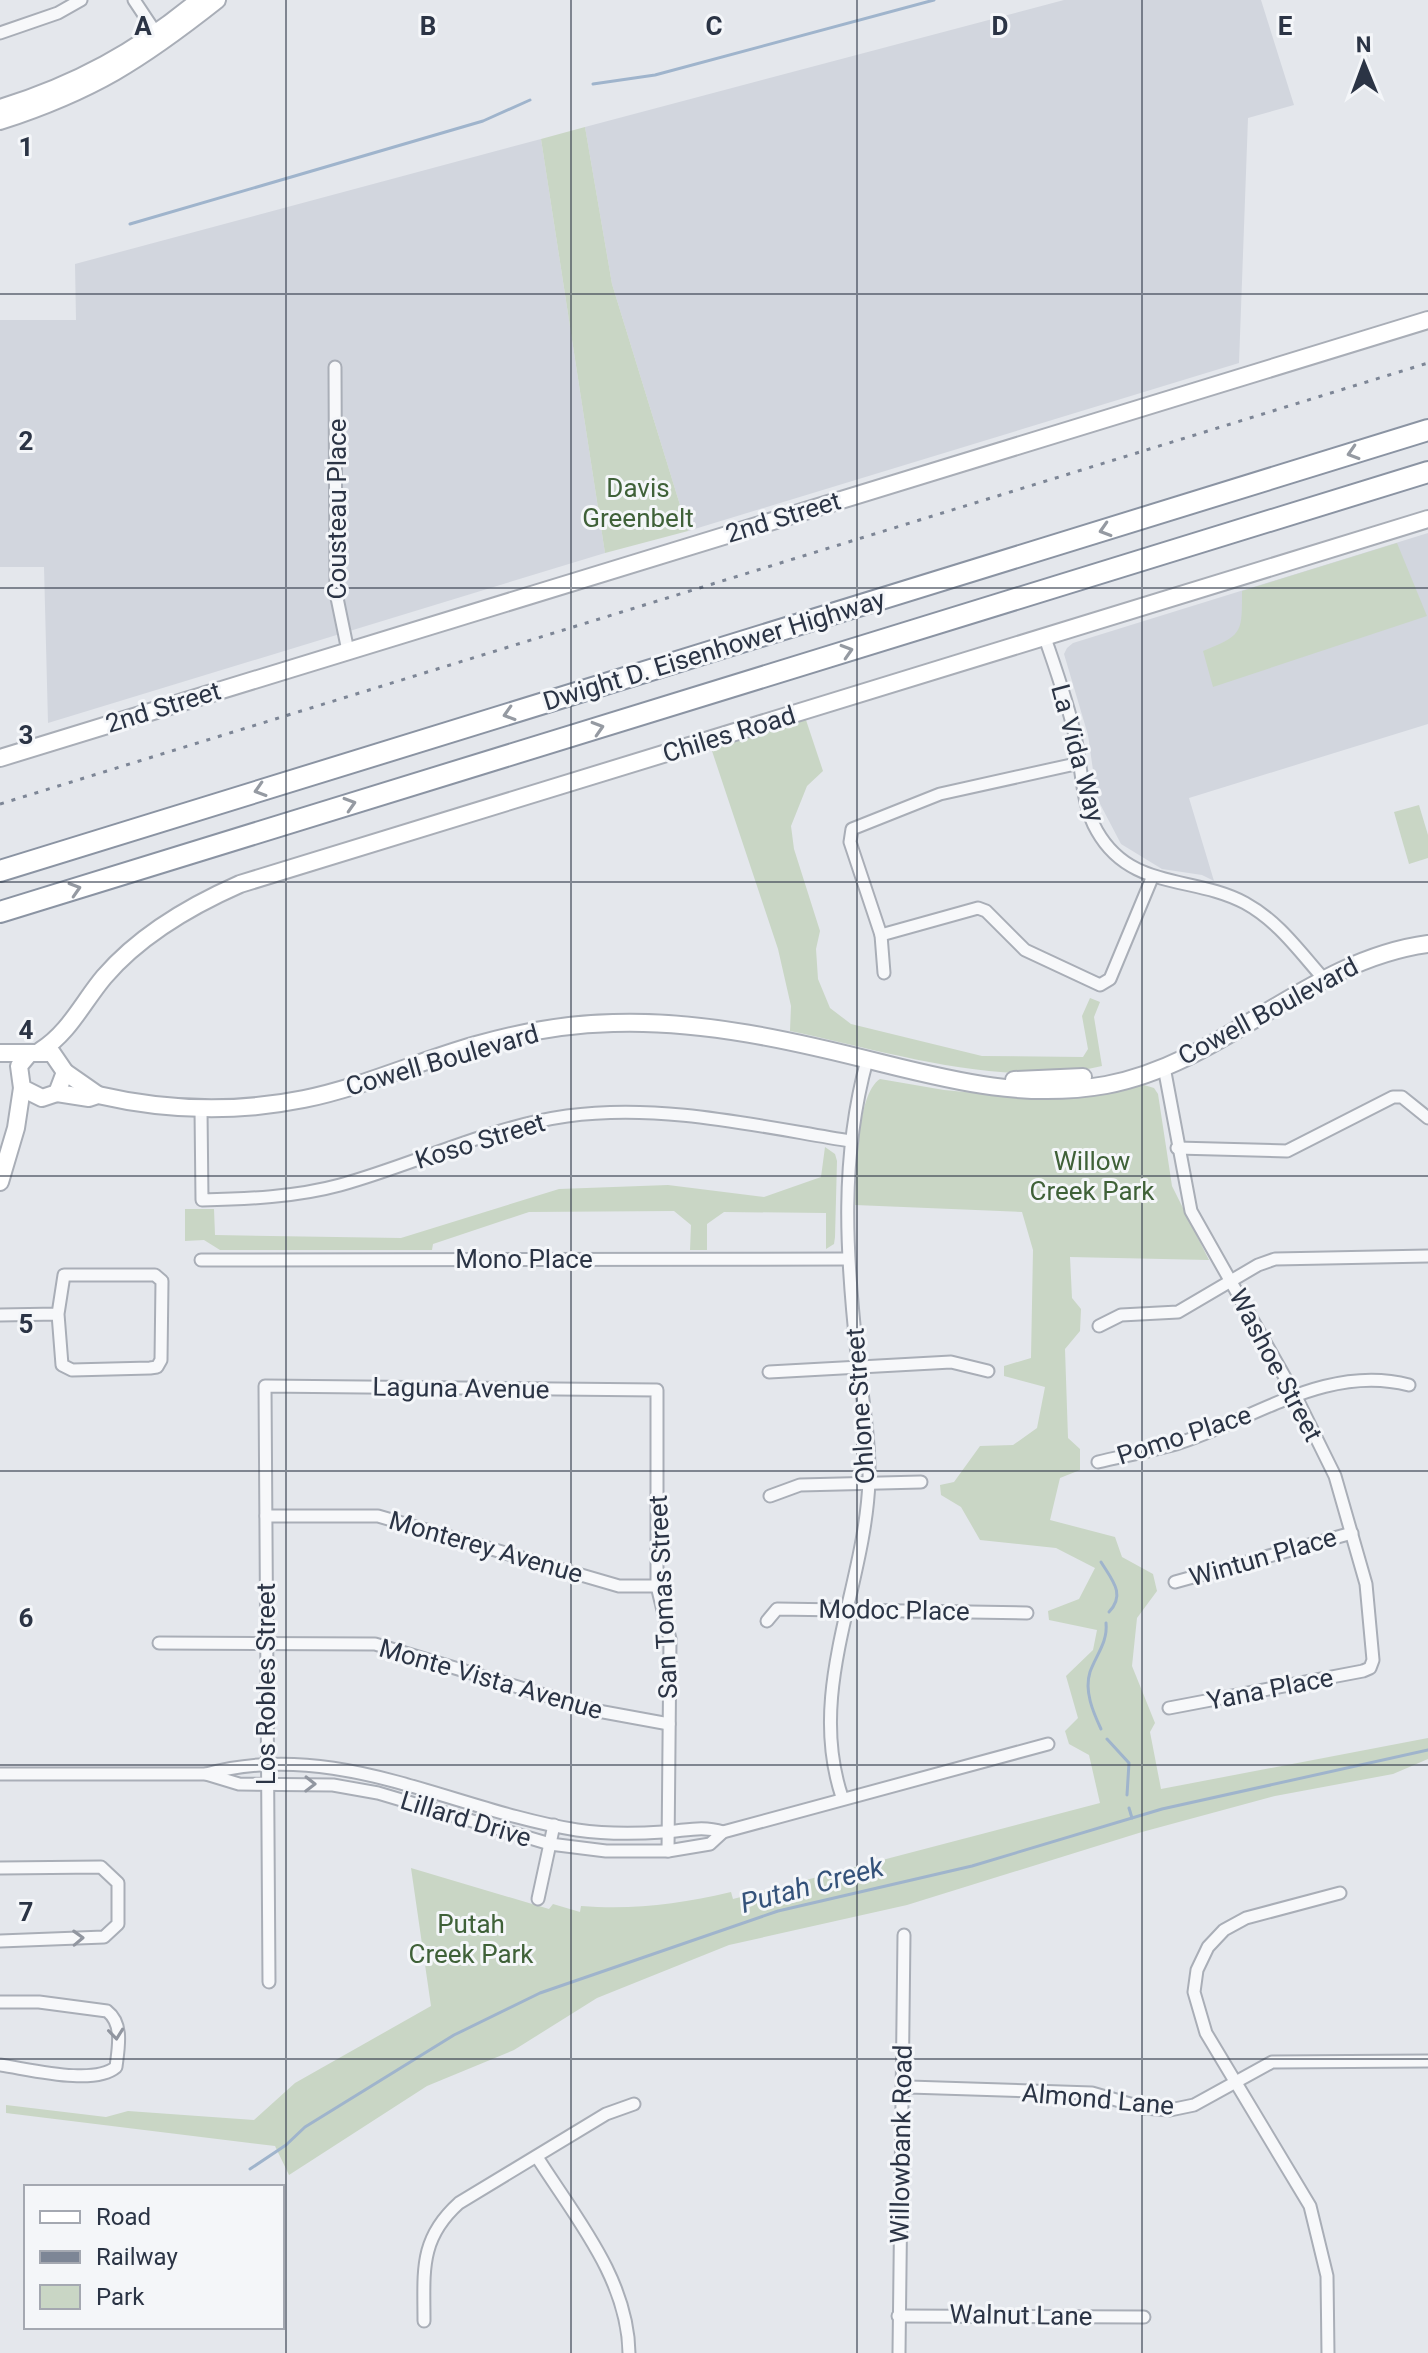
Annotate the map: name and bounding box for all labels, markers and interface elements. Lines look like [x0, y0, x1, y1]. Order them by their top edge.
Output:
text: A [134, 11, 152, 41]
text: B [420, 11, 436, 41]
text: C [705, 11, 723, 41]
text: D [992, 11, 1008, 41]
text: E [1278, 11, 1293, 41]
north arrow [1324, 24, 1404, 104]
text: N [1356, 32, 1372, 57]
text: 1 [19, 132, 33, 162]
street label: Cousteau Place [322, 419, 352, 599]
text: 2 [19, 426, 33, 456]
one-way arrow [1347, 444, 1361, 460]
park label: Davis Greenbelt [582, 473, 694, 533]
street label: 2nd Street [722, 485, 844, 549]
one-way arrow [1099, 521, 1112, 537]
street label: Dwight D. Eisenhower Highway [539, 584, 889, 716]
one-way arrow [839, 644, 853, 660]
street label: 2nd Street [102, 675, 224, 739]
street label: La Vida Way [1045, 681, 1111, 825]
street label: Chiles Road [659, 700, 799, 768]
one-way arrow [502, 705, 516, 721]
text: 3 [19, 720, 33, 750]
one-way arrow [591, 721, 605, 737]
one-way arrow [254, 781, 268, 797]
one-way arrow [342, 797, 356, 813]
one-way arrow [67, 882, 81, 898]
street label: Cowell Boulevard [1173, 951, 1363, 1071]
text: 4 [19, 1015, 34, 1045]
street label: Cowell Boulevard [342, 1018, 542, 1102]
street label: Koso Street [411, 1107, 549, 1175]
park label: Willow Creek Park [1029, 1146, 1155, 1206]
street label: Mono Place [455, 1244, 593, 1274]
street label: Washoe Street [1223, 1284, 1329, 1446]
text: 5 [19, 1309, 33, 1339]
street label: Ohlone Street [840, 1327, 880, 1485]
street label: Laguna Avenue [372, 1371, 550, 1405]
street label: Pomo Place [1113, 1399, 1255, 1471]
street label: San Tomas Street [643, 1494, 683, 1700]
street label: Monterey Avenue [386, 1505, 586, 1589]
street label: Wintun Place [1186, 1522, 1340, 1592]
street label: Los Robles Street [251, 1583, 281, 1785]
street label: Modoc Place [818, 1594, 970, 1626]
text: 6 [19, 1603, 34, 1633]
street label: Monte Vista Avenue [376, 1633, 606, 1725]
street label: Yana Place [1204, 1662, 1336, 1716]
one-way arrow [304, 1775, 317, 1793]
street label: Lillard Drive [397, 1785, 535, 1853]
water label: Putah Creek [737, 1850, 888, 1920]
text: 7 [19, 1897, 33, 1927]
park label: Putah Creek Park [408, 1909, 534, 1969]
one-way arrow [72, 1930, 85, 1947]
one-way arrow [108, 2028, 125, 2041]
street label: Willowbank Road [884, 2044, 918, 2244]
street label: Almond Lane [1021, 2077, 1175, 2121]
legend [24, 2185, 284, 2329]
text: Road [96, 2203, 151, 2231]
text: Railway [96, 2243, 178, 2271]
text: Park [96, 2283, 145, 2311]
street label: Walnut Lane [949, 2299, 1093, 2331]

